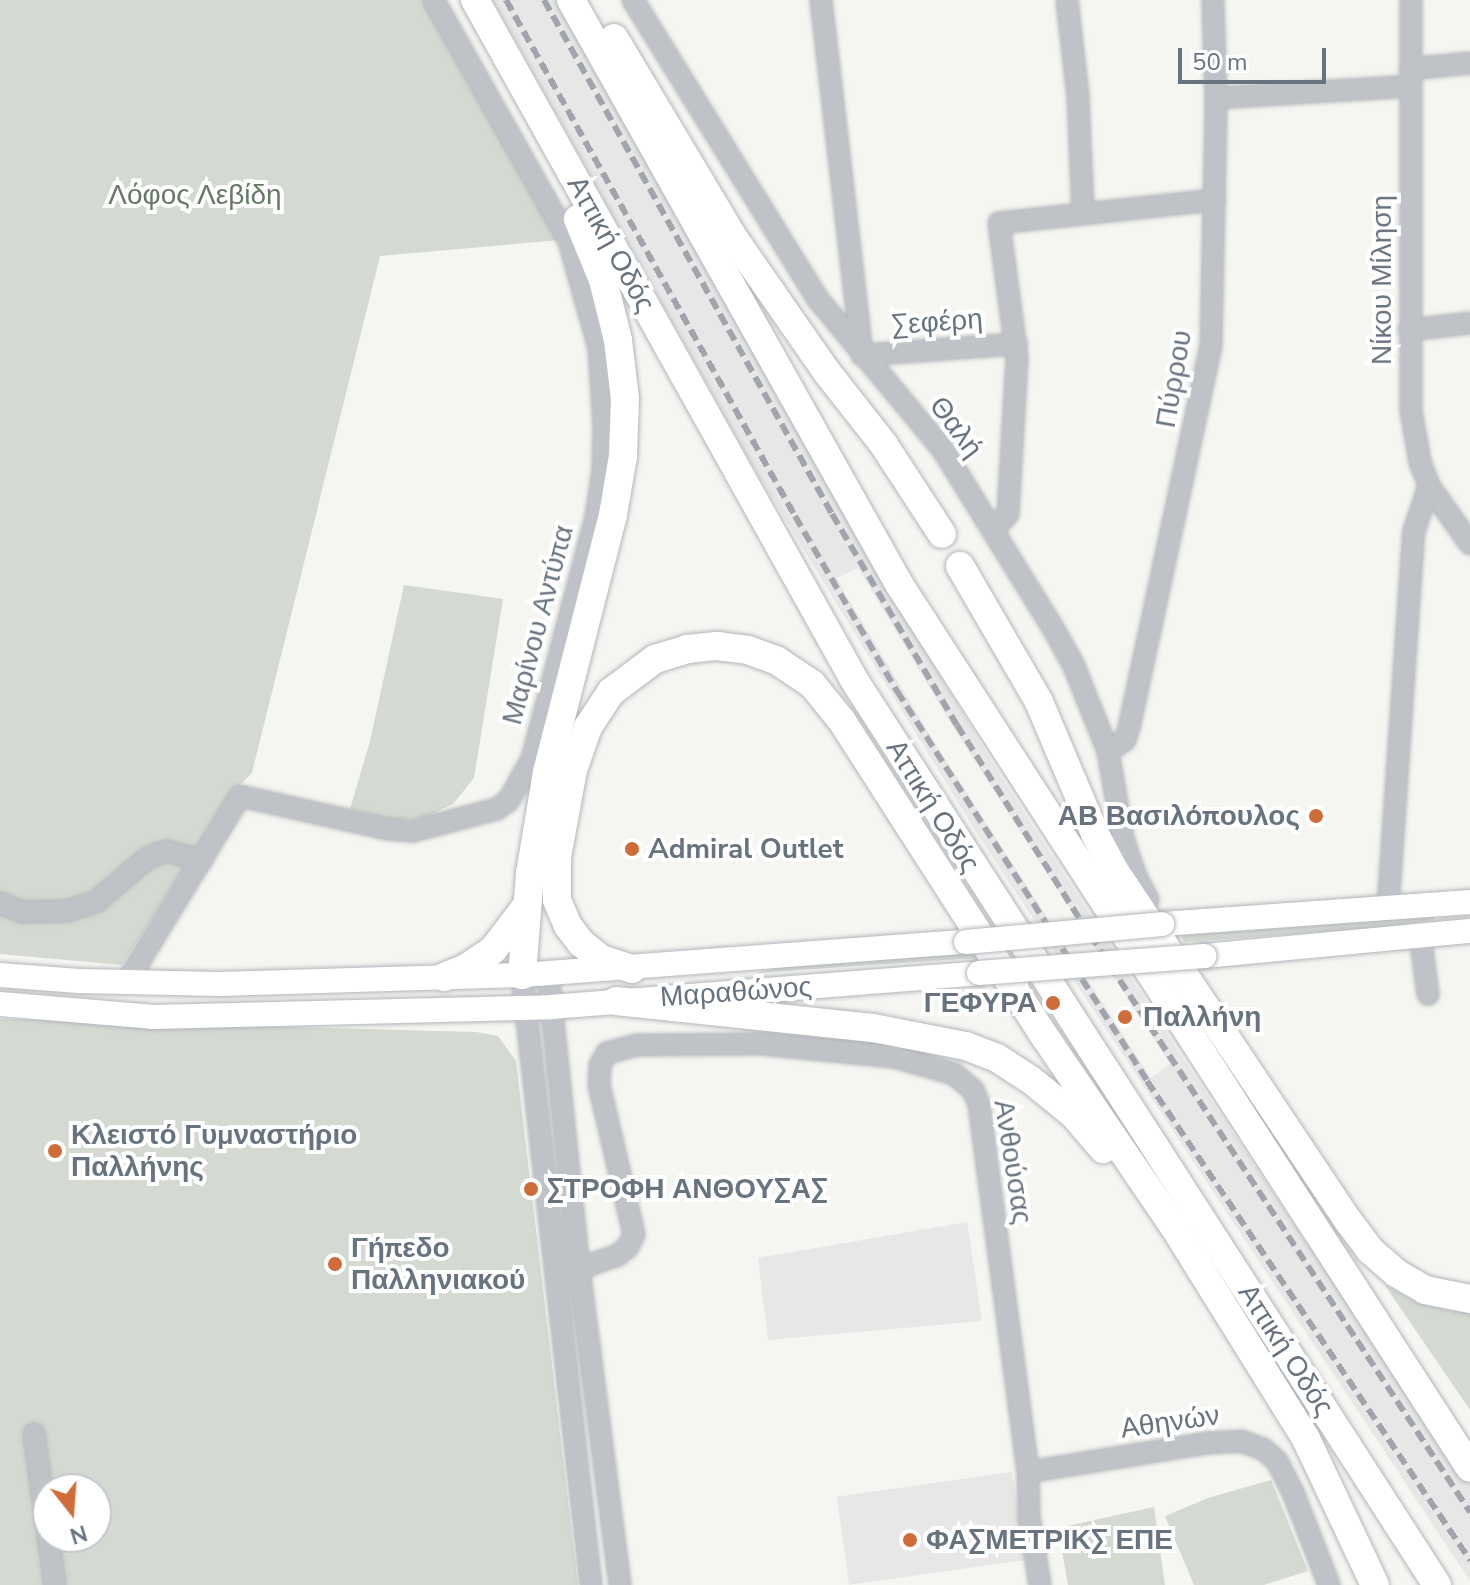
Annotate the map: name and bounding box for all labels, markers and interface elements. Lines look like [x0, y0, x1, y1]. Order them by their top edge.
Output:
scale bar [1182, 32, 1330, 82]
text: 50 m [1192, 46, 1248, 78]
street label: Αττική Οδός [560, 170, 662, 318]
park label: Λόφος Λεβίδη [108, 178, 282, 212]
street label: Νίκου Μίληση [1365, 195, 1399, 365]
street label: Σεφέρη [890, 302, 984, 342]
street label: Πύρρου [1149, 328, 1199, 430]
street label: Θαλή [922, 390, 990, 464]
street label: Μαρίνου Αντύπα [495, 522, 581, 728]
street label: Αττική Οδός [879, 733, 987, 879]
place label: ΑΒ Βασιλόπουλος [1058, 799, 1300, 833]
marker: ΑΒ Βασιλόπουλος [1307, 807, 1325, 825]
place label: Admiral Outlet [648, 832, 843, 866]
marker: Admiral Outlet [623, 840, 641, 858]
street label: Μαραθώνος [659, 970, 813, 1014]
place label: ΓΕΦΥΡΑ [924, 986, 1037, 1020]
marker: ΓΕΦΥΡΑ [1044, 994, 1062, 1012]
place label: Παλλήνη [1143, 1000, 1261, 1034]
marker: Παλλήνη [1114, 1006, 1136, 1028]
street label: Ανθούσας [987, 1097, 1039, 1227]
place label: Κλειστό Γυμναστήριο Παλλήνης [71, 1118, 357, 1184]
marker: Κλειστό Γυμναστήριο Παλλήνης [46, 1142, 64, 1160]
place label: ΣΤΡΟΦΗ ΑΝΘΟΥΣΑΣ [547, 1172, 828, 1206]
marker: ΣΤΡΟΦΗ ΑΝΘΟΥΣΑΣ [522, 1180, 540, 1198]
place label: Γήπεδο Παλληνιακού [351, 1231, 525, 1297]
marker: Γήπεδο Παλληνιακού [326, 1255, 344, 1273]
street label: Αττική Οδός [1231, 1278, 1341, 1422]
street label: Αθηνών [1118, 1398, 1222, 1446]
north arrow [32, 1473, 112, 1553]
text: N [66, 1517, 91, 1551]
place label: ΦΑΣΜΕΤΡΙΚΣ ΕΠΕ [926, 1523, 1173, 1557]
marker: ΦΑΣΜΕΤΡΙΚΣ ΕΠΕ [901, 1531, 919, 1549]

